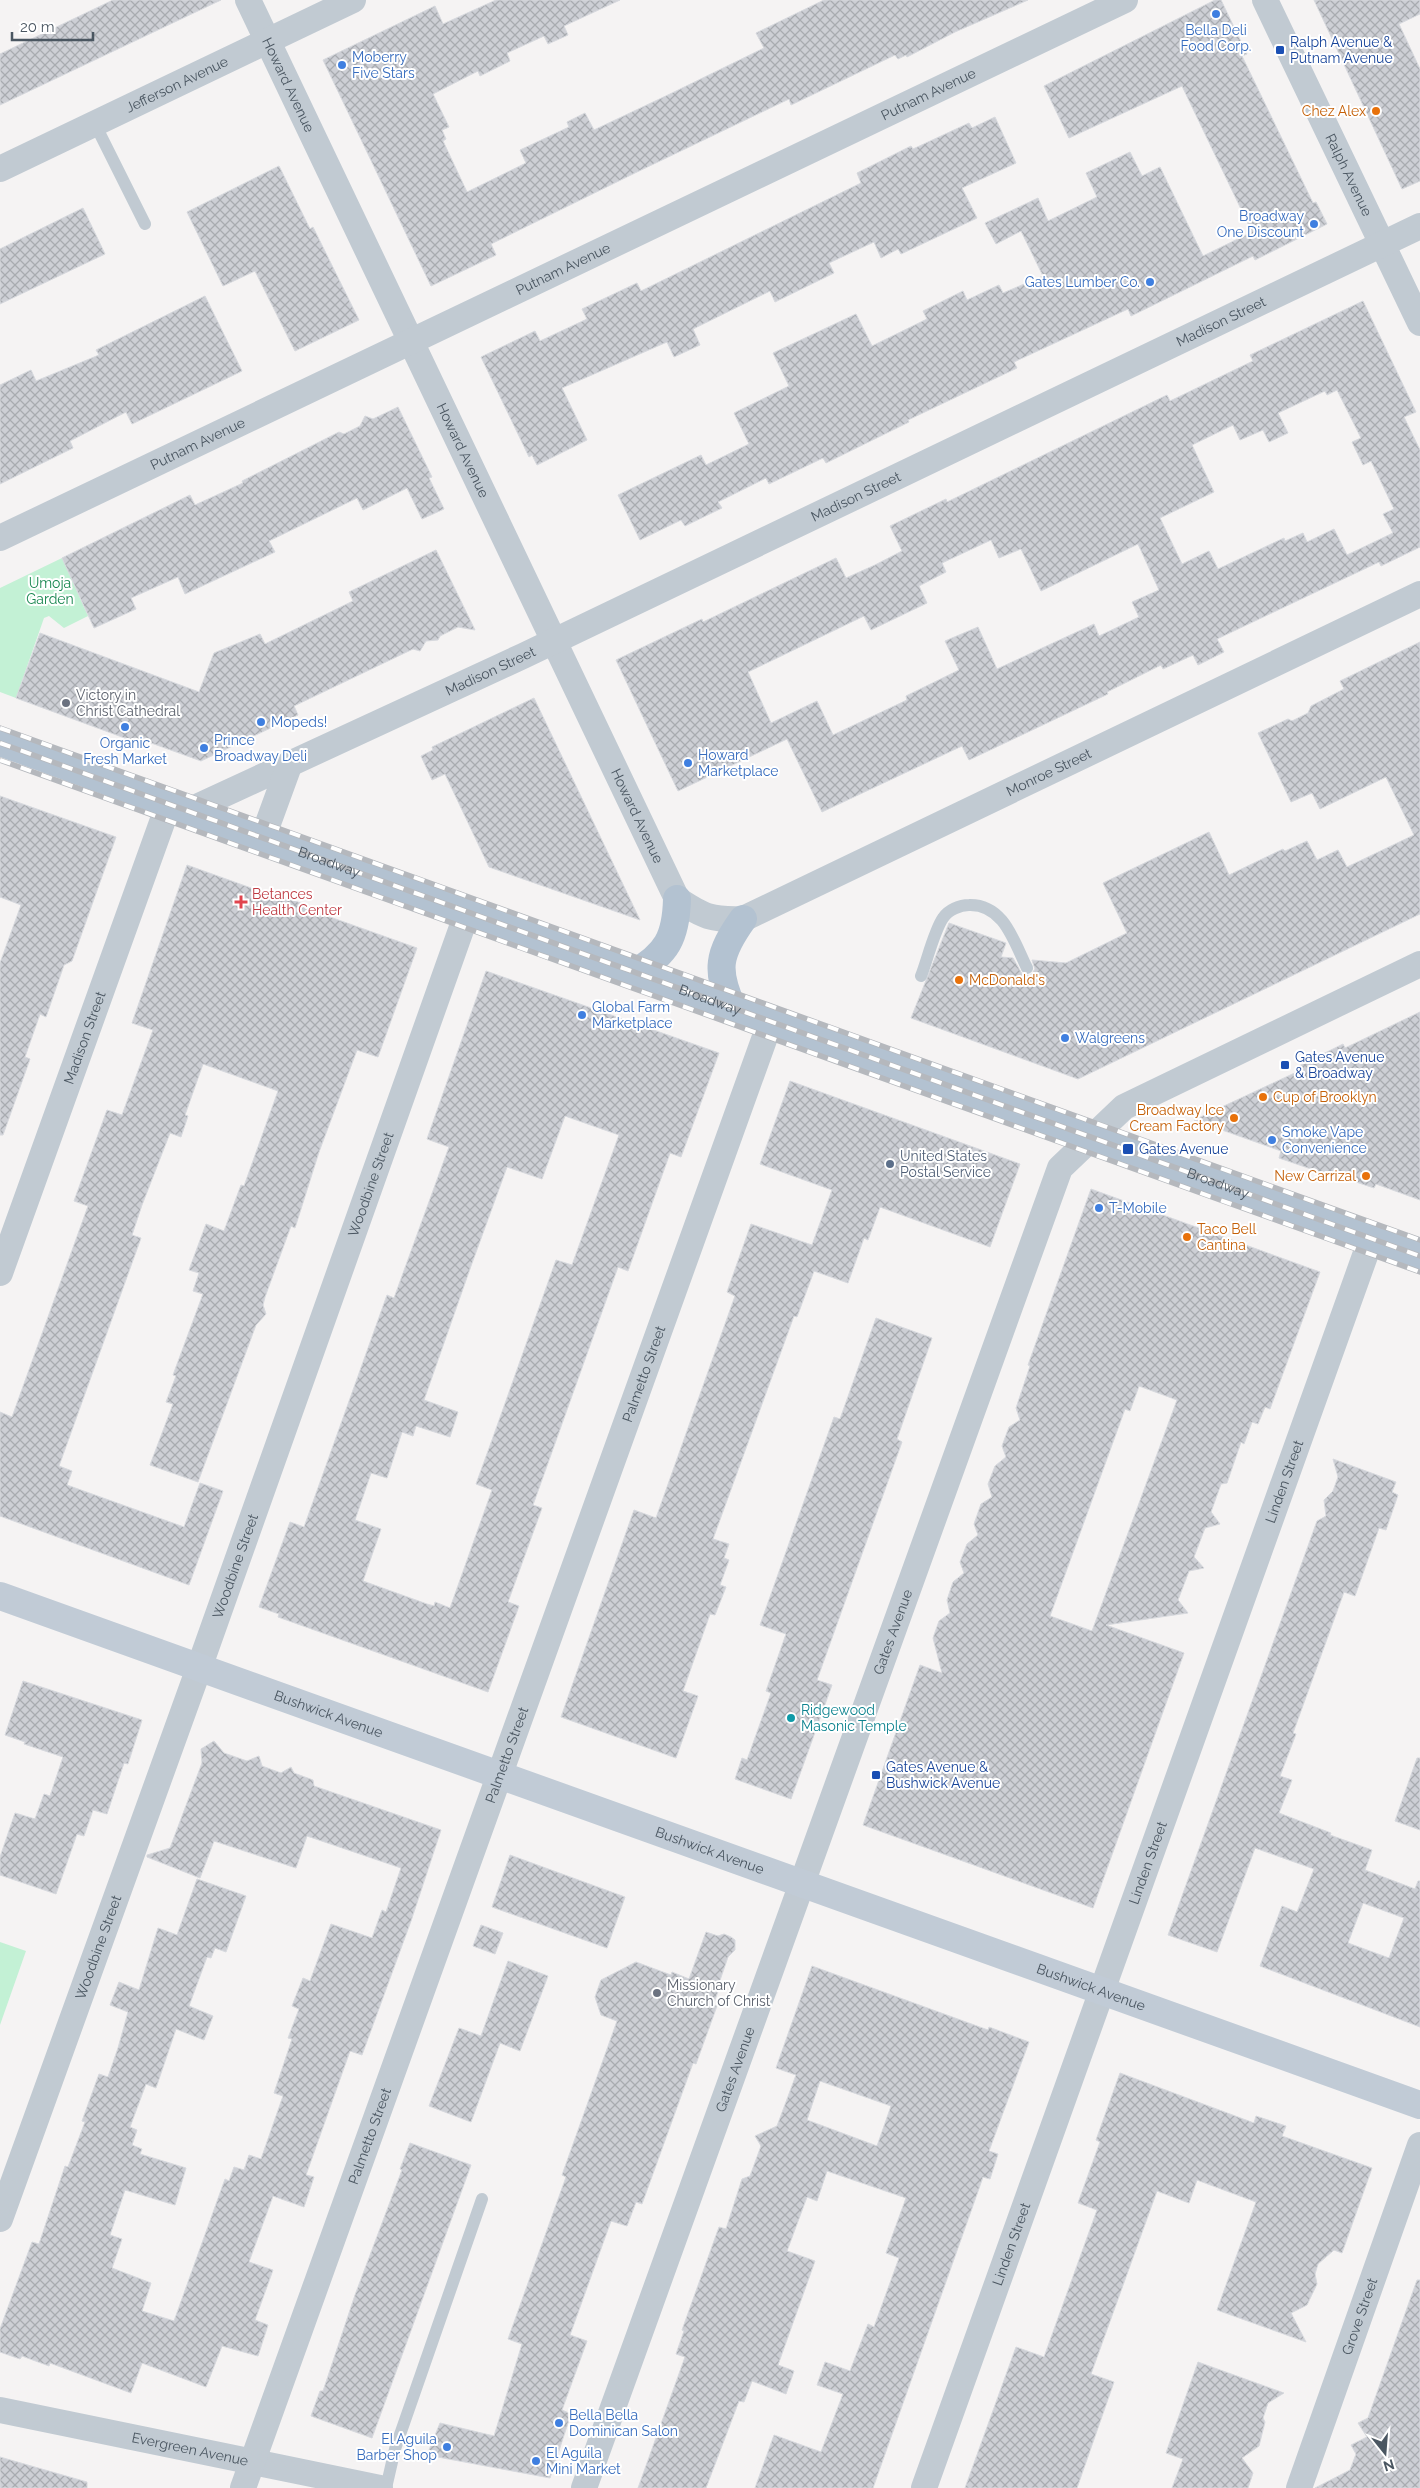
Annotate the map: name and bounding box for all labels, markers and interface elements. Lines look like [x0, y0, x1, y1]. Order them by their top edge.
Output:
marker: Bella Deli Food Corp. [1210, 8, 1222, 20]
scale bar [12, 10, 94, 42]
text: 20 m [20, 18, 55, 36]
place label: Bella Deli Food Corp. [1181, 22, 1251, 54]
place label: Ralph Avenue & Putnam Avenue [1290, 34, 1393, 66]
street label: Howard Avenue [259, 35, 318, 135]
marker: Ralph Avenue & Putnam Avenue [1274, 44, 1286, 56]
place label: Moberry Five Stars [352, 49, 415, 81]
street label: Jefferson Avenue [123, 53, 230, 116]
marker: Moberry Five Stars [336, 59, 348, 71]
street label: Putnam Avenue [879, 65, 978, 123]
place label: Chez Alex [1302, 103, 1366, 119]
marker: Chez Alex [1370, 105, 1382, 117]
street label: Ralph Avenue [1322, 131, 1376, 219]
place label: Broadway One Discount [1217, 208, 1304, 240]
marker: Broadway One Discount [1308, 218, 1320, 230]
street label: Putnam Avenue [513, 239, 613, 298]
place label: Gates Lumber Co. [1025, 274, 1140, 290]
marker: Gates Lumber Co. [1144, 276, 1156, 288]
street label: Madison Street [1174, 293, 1269, 350]
street label: Howard Avenue [434, 400, 492, 500]
street label: Putnam Avenue [148, 414, 247, 473]
street label: Madison Street [808, 468, 903, 525]
park label: Umoja Garden [26, 575, 74, 607]
street label: Madison Street [443, 643, 538, 699]
place label: Victory in Christ Cathedral [76, 687, 180, 719]
marker: Victory in Christ Cathedral [60, 697, 72, 709]
place label: Mopeds! [271, 714, 327, 730]
marker: Mopeds! [255, 716, 267, 728]
marker: Organic Fresh Market [119, 721, 131, 733]
place label: Prince Broadway Deli [214, 732, 307, 764]
place label: Organic Fresh Market [83, 735, 167, 767]
marker: Prince Broadway Deli [198, 742, 210, 754]
street label: Monroe Street [1004, 745, 1094, 799]
place label: Howard Marketplace [698, 747, 779, 779]
marker: Howard Marketplace [682, 757, 694, 769]
street label: Howard Avenue [608, 766, 667, 866]
street label: Broadway [296, 843, 363, 881]
place label: Betances Health Center [252, 886, 342, 918]
marker: Betances Health Center [234, 895, 248, 909]
place label: McDonald's [969, 972, 1045, 988]
marker: McDonald's [953, 974, 965, 986]
street label: Broadway [677, 981, 744, 1018]
street label: Madison Street [61, 989, 109, 1086]
place label: Global Farm Marketplace [592, 999, 673, 1031]
marker: Global Farm Marketplace [576, 1009, 588, 1021]
place label: Walgreens [1075, 1030, 1145, 1046]
marker: Walgreens [1059, 1032, 1071, 1044]
place label: Gates Avenue & Broadway [1295, 1049, 1384, 1081]
marker: Gates Avenue & Broadway [1279, 1059, 1291, 1071]
place label: Cup of Brooklyn [1273, 1089, 1377, 1105]
marker: Cup of Brooklyn [1257, 1091, 1269, 1103]
place label: Broadway Ice Cream Factory [1129, 1102, 1224, 1134]
marker: Broadway Ice Cream Factory [1228, 1112, 1240, 1124]
place label: Smoke Vape Convenience [1282, 1124, 1367, 1156]
street label: Woodbine Street [345, 1130, 397, 1239]
marker: Smoke Vape Convenience [1266, 1134, 1278, 1146]
place label: Gates Avenue [1139, 1141, 1228, 1157]
marker: Gates Avenue [1121, 1142, 1135, 1156]
place label: United States Postal Service [900, 1148, 991, 1180]
marker: United States Postal Service [884, 1158, 896, 1170]
street label: Broadway [1185, 1164, 1252, 1202]
place label: New Carrizal [1274, 1168, 1356, 1184]
marker: New Carrizal [1360, 1170, 1372, 1182]
place label: T-Mobile [1109, 1200, 1167, 1216]
marker: T-Mobile [1093, 1202, 1105, 1214]
place label: Taco Bell Cantina [1197, 1221, 1257, 1253]
marker: Taco Bell Cantina [1181, 1231, 1193, 1243]
street label: Palmetto Street [619, 1323, 669, 1424]
street label: Linden Street [1262, 1438, 1306, 1525]
street label: Woodbine Street [209, 1511, 261, 1620]
street label: Gates Avenue [870, 1587, 915, 1677]
street label: Bushwick Avenue [272, 1687, 385, 1741]
place label: Ridgewood Masonic Temple [801, 1702, 907, 1734]
street label: Palmetto Street [482, 1704, 531, 1805]
marker: Ridgewood Masonic Temple [785, 1712, 797, 1724]
place label: Gates Avenue & Bushwick Avenue [886, 1759, 1000, 1791]
marker: Gates Avenue & Bushwick Avenue [870, 1769, 882, 1781]
street label: Linden Street [1126, 1819, 1170, 1906]
street label: Bushwick Avenue [653, 1824, 766, 1877]
street label: Woodbine Street [72, 1893, 124, 2001]
street label: Bushwick Avenue [1035, 1960, 1148, 2014]
place label: Missionary Church of Christ [667, 1977, 771, 2009]
marker: Missionary Church of Christ [651, 1987, 663, 1999]
street label: Gates Avenue [712, 2025, 758, 2114]
street label: Palmetto Street [345, 2085, 394, 2186]
street label: Linden Street [989, 2200, 1034, 2288]
street label: Grove Street [1339, 2275, 1381, 2357]
place label: Bella Bella Dominican Salon [569, 2407, 678, 2439]
marker: Bella Bella Dominican Salon [553, 2417, 565, 2429]
north arrow [1360, 2428, 1410, 2478]
street label: Evergreen Avenue [130, 2429, 250, 2469]
place label: El Aguila Barber Shop [356, 2431, 437, 2463]
marker: El Aguila Barber Shop [441, 2441, 453, 2453]
place label: El Aguila Mini Market [546, 2445, 621, 2477]
marker: El Aguila Mini Market [530, 2455, 542, 2467]
text: N [1381, 2456, 1396, 2475]

